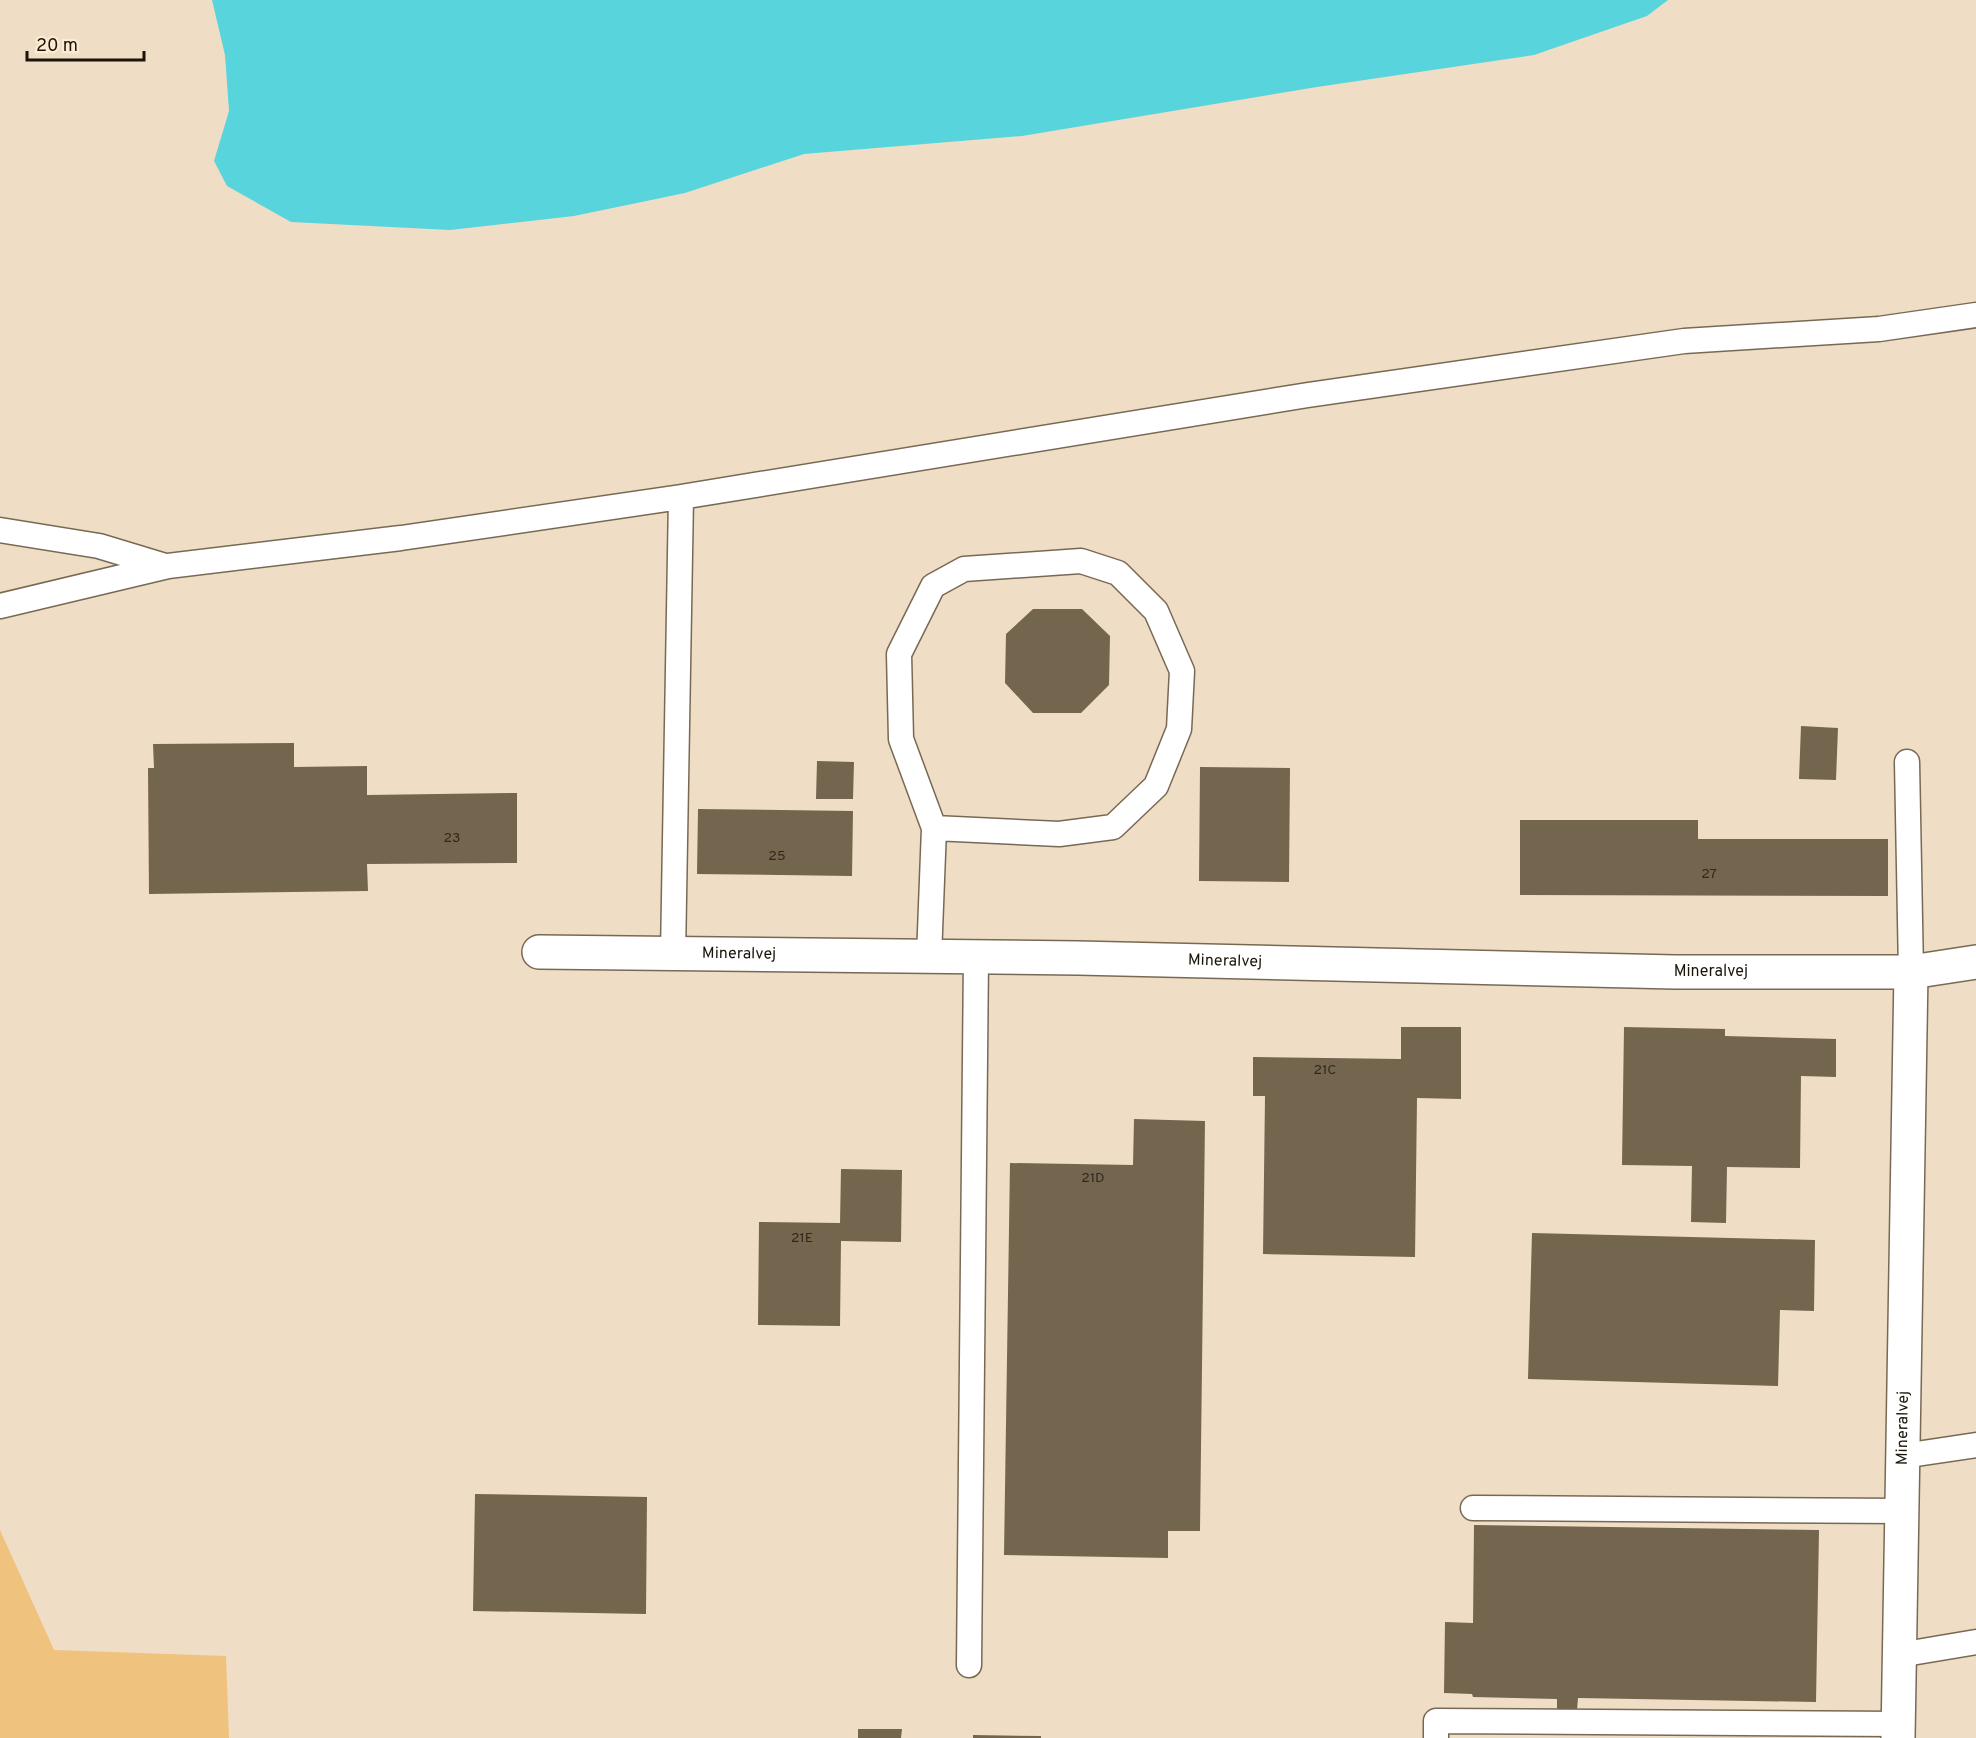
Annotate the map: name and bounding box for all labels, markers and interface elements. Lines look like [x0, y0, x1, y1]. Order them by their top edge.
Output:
scale bar [27, 24, 144, 62]
text: 20 m [36, 35, 78, 58]
house number: 23 [444, 830, 461, 847]
house number: 25 [768, 848, 786, 865]
house number: 27 [1701, 866, 1717, 883]
street label: Mineralvej [702, 944, 776, 965]
street label: Mineralvej [1188, 951, 1262, 972]
street label: Mineralvej [1674, 962, 1748, 982]
house number: 21C [1314, 1062, 1336, 1079]
house number: 21D [1081, 1170, 1105, 1187]
house number: 21E [791, 1230, 813, 1247]
street label: Mineralvej [1893, 1391, 1914, 1465]

